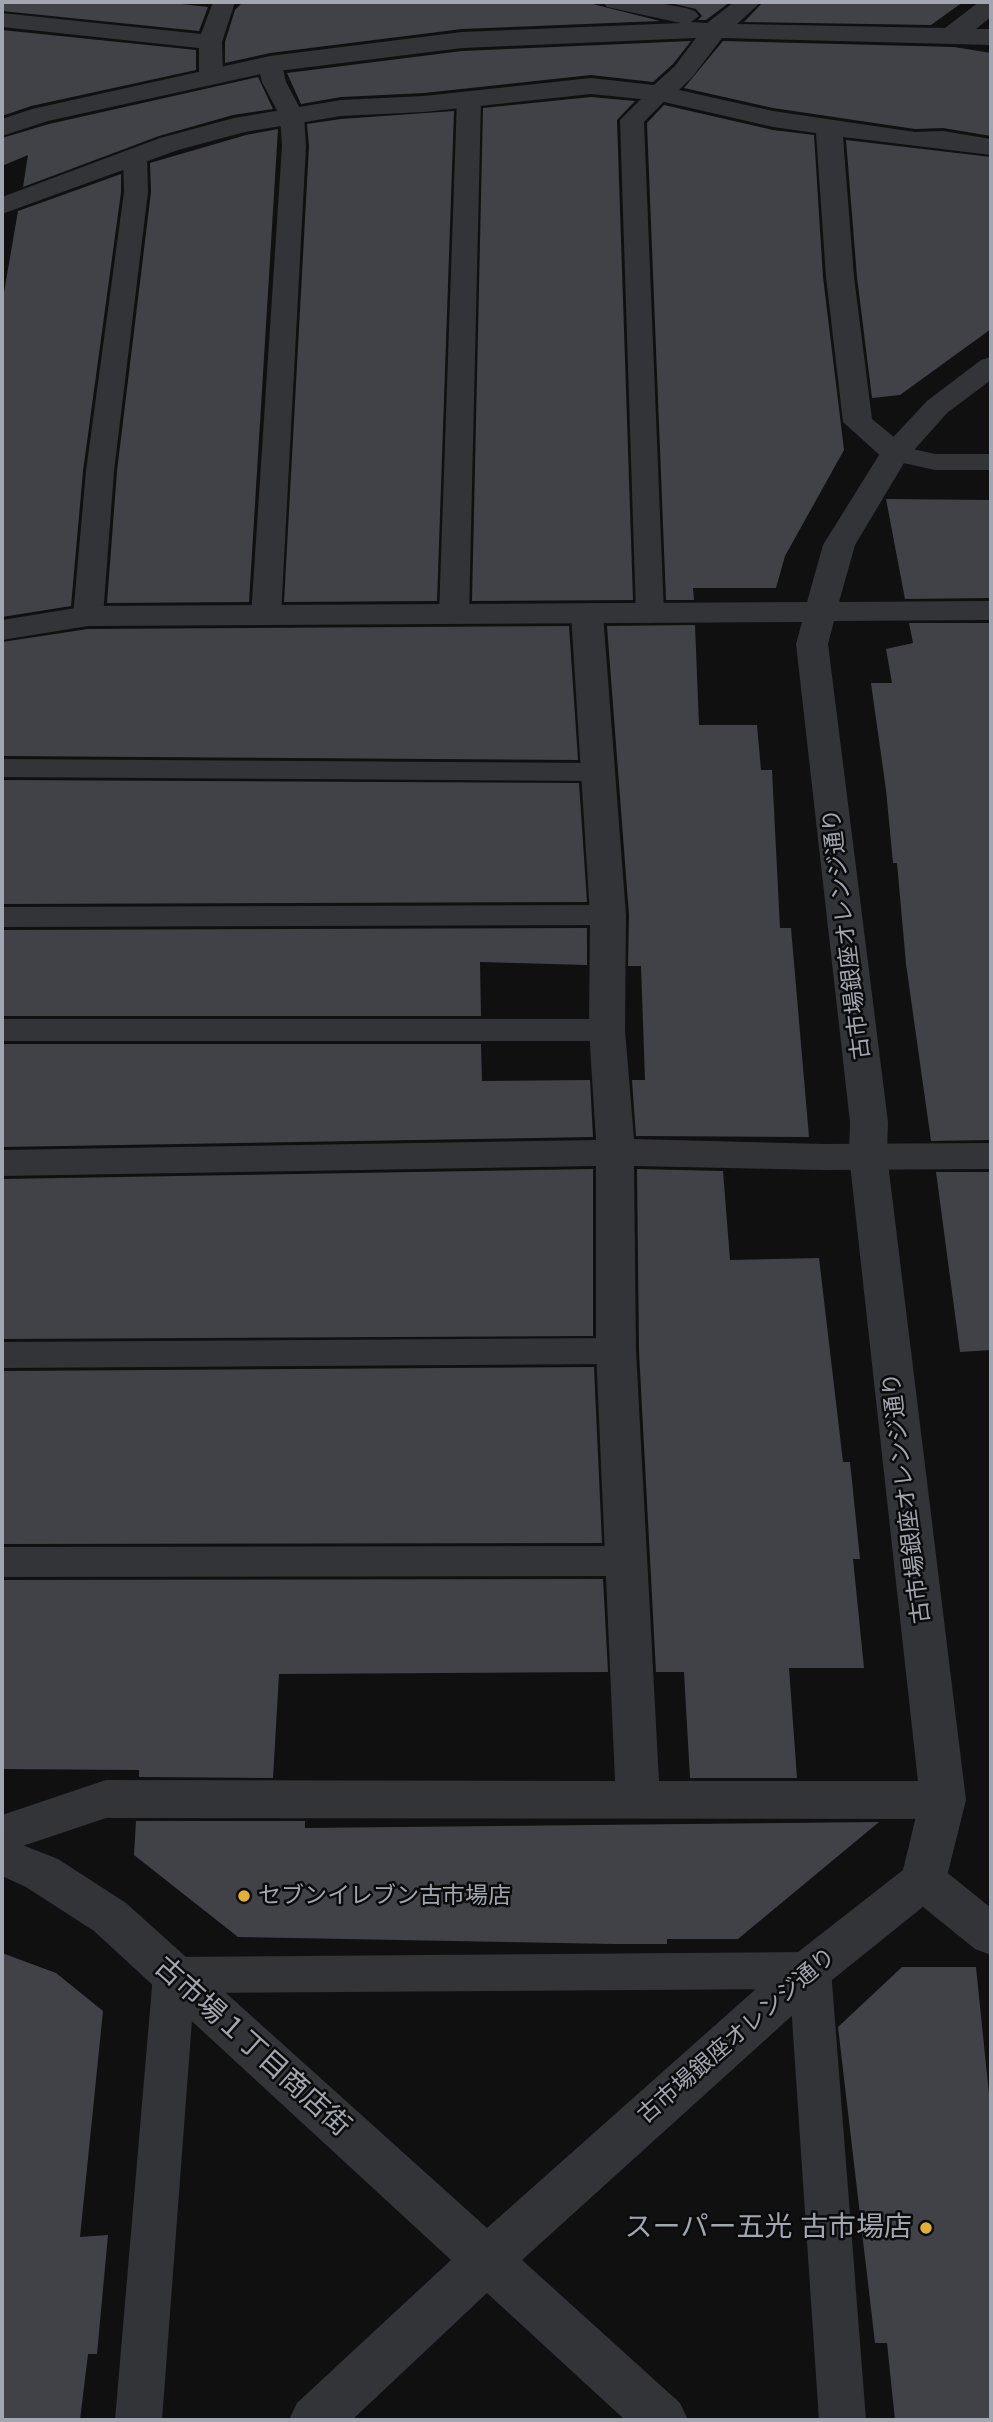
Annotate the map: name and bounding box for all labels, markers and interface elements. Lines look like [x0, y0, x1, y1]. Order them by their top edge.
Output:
street label: 古市場銀座オレンジ通り [818, 807, 876, 1061]
street label: 古市場銀座オレンジ通り [878, 1371, 936, 1625]
place label: セブンイレブン古市場店 [258, 1882, 511, 1910]
marker: セブンイレブン古市場店 [236, 1888, 252, 1904]
street label: 古市場銀座オレンジ通り [632, 1943, 842, 2129]
street label: 古市場１丁目商店街 [147, 1950, 357, 2144]
place label: スーパー五光 古市場店 [625, 2211, 912, 2245]
marker: スーパー五光 古市場店 [918, 2220, 934, 2236]

